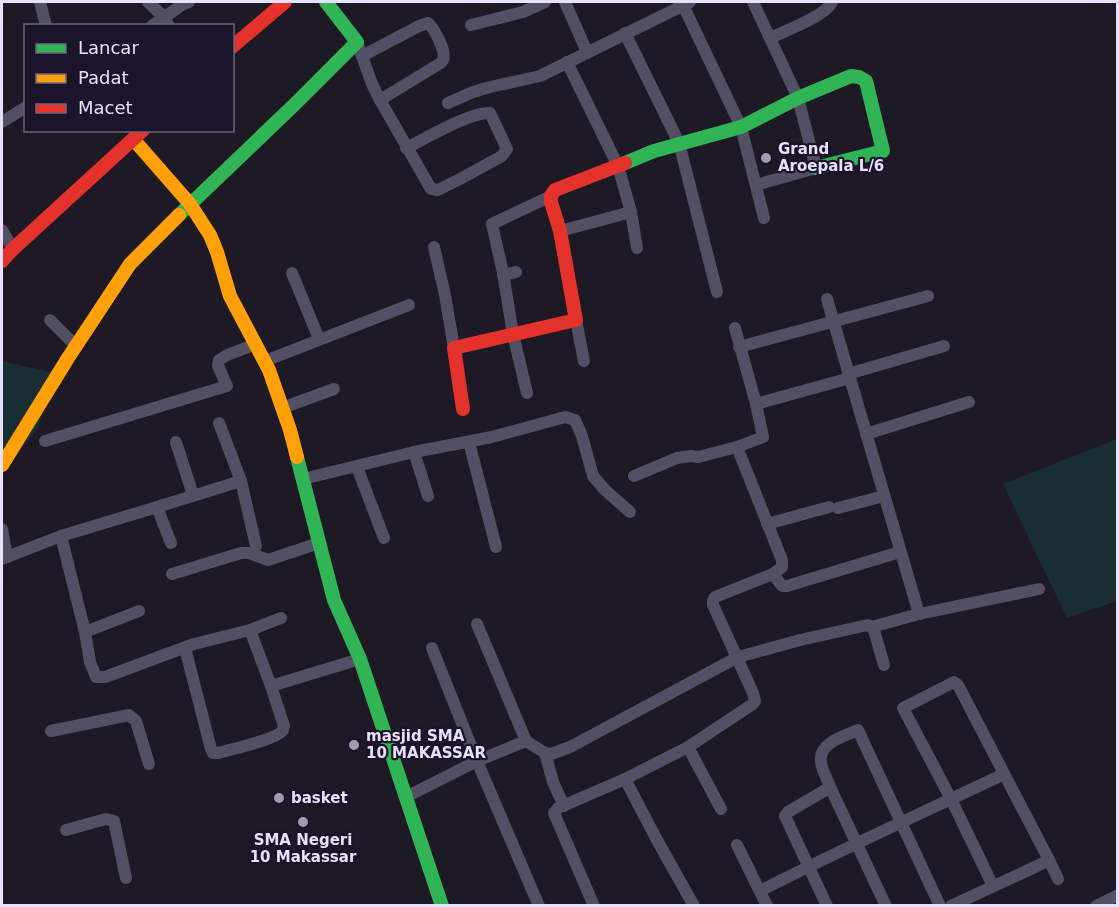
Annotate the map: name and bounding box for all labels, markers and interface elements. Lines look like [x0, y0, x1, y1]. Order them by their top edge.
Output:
legend [24, 24, 234, 132]
text: Lancar [78, 37, 139, 58]
text: Padat [78, 67, 129, 88]
text: Macet [78, 97, 133, 118]
place label: Grand Aroepala L/6 [778, 140, 884, 175]
marker: Grand Aroepala L/6 [759, 151, 773, 165]
place label: masjid SMA 10 MAKASSAR [366, 727, 486, 762]
marker: masjid SMA 10 MAKASSAR [347, 738, 361, 752]
place label: basket [291, 789, 348, 807]
marker: basket [272, 791, 286, 805]
marker: SMA Negeri 10 Makassar [296, 815, 310, 829]
place label: SMA Negeri 10 Makassar [250, 831, 357, 866]

